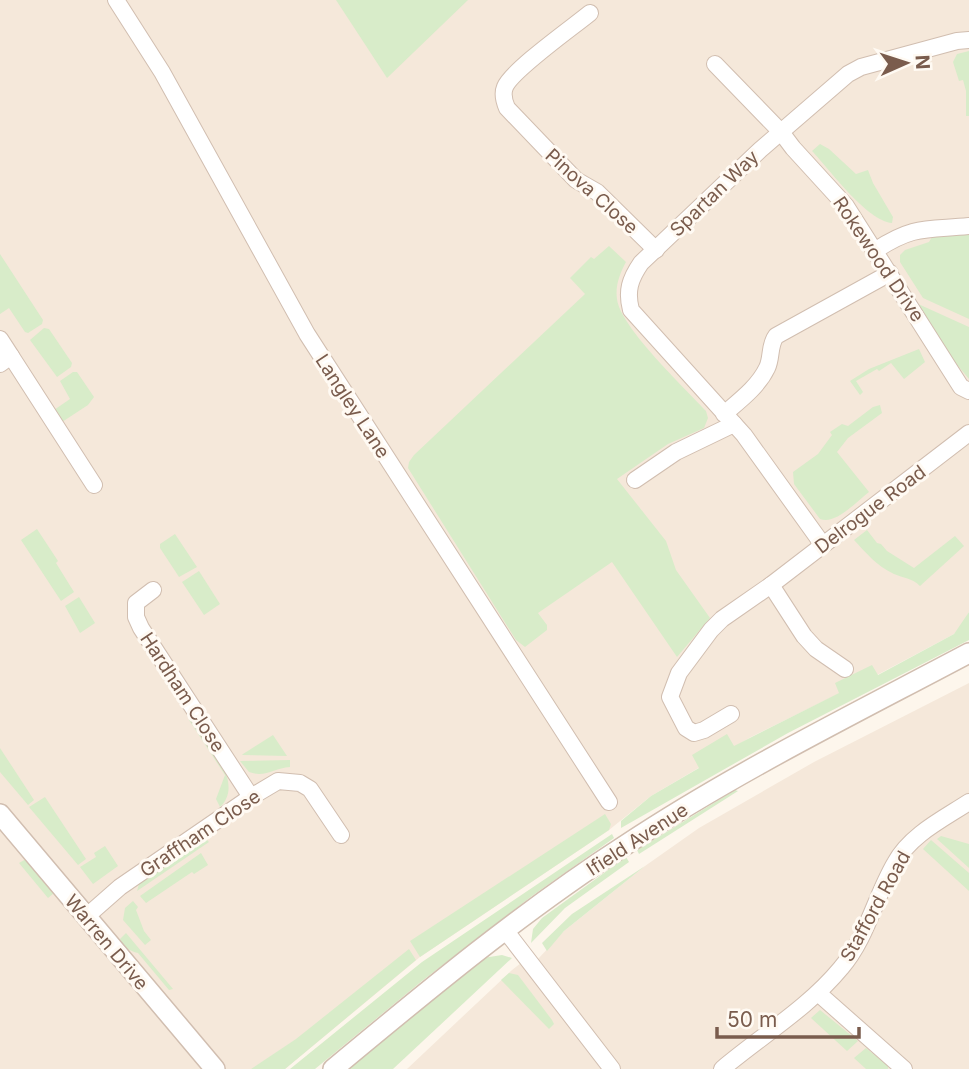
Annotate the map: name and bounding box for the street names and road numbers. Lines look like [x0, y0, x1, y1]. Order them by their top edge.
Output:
street label: Pinova Close [541, 144, 643, 239]
street label: Spartan Way [665, 145, 764, 241]
street label: Rokewood Drive [828, 192, 929, 326]
street label: Langley Lane [310, 350, 395, 463]
street label: Delrogue Road [810, 460, 930, 559]
street label: Hardham Close [135, 628, 230, 756]
street label: Graffham Close [136, 785, 265, 882]
street label: Ifield Avenue [582, 798, 692, 881]
street label: Stafford Road [836, 847, 915, 966]
street label: Warren Drive [60, 890, 153, 995]

